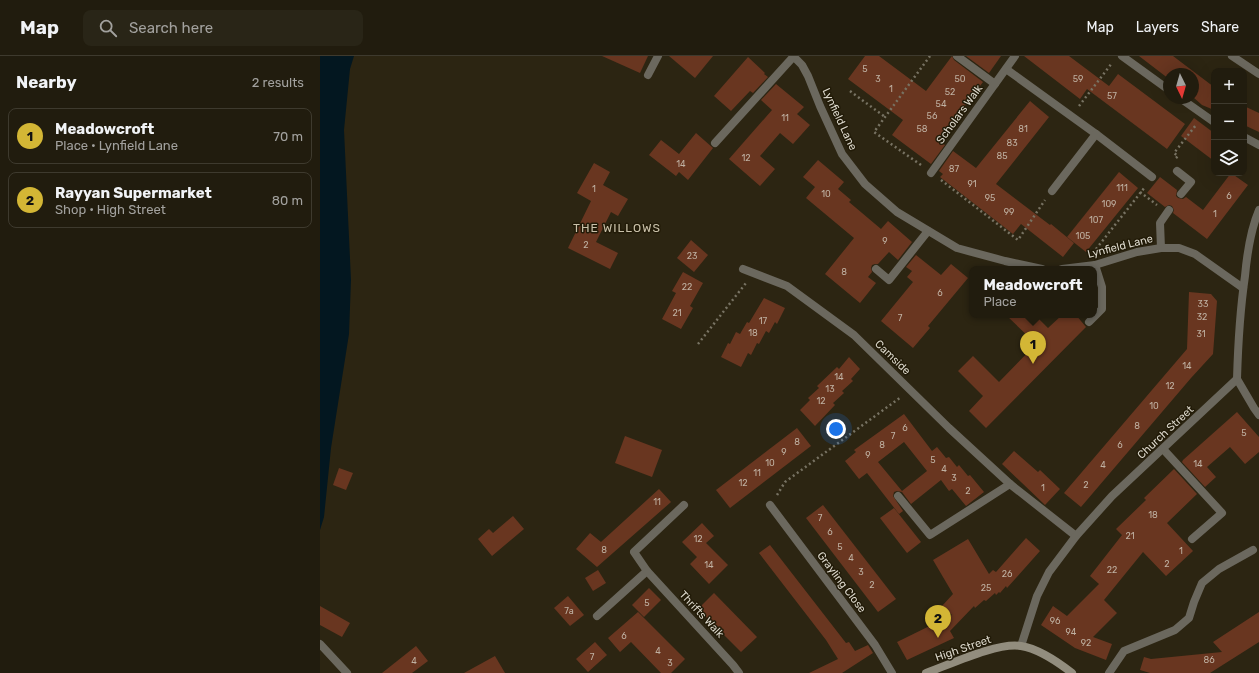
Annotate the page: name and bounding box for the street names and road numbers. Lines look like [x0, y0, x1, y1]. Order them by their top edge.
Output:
street label: Scholars Walk [934, 82, 985, 146]
street label: Lynfield Lane [819, 86, 860, 152]
street label: Lynfield Lane [1086, 232, 1154, 261]
street label: Camside [872, 337, 913, 377]
street label: Church Street [1135, 403, 1197, 462]
street label: Grayling Close [814, 549, 869, 615]
street label: Thrifts Walk [677, 588, 727, 641]
street label: High Street [933, 633, 993, 664]

